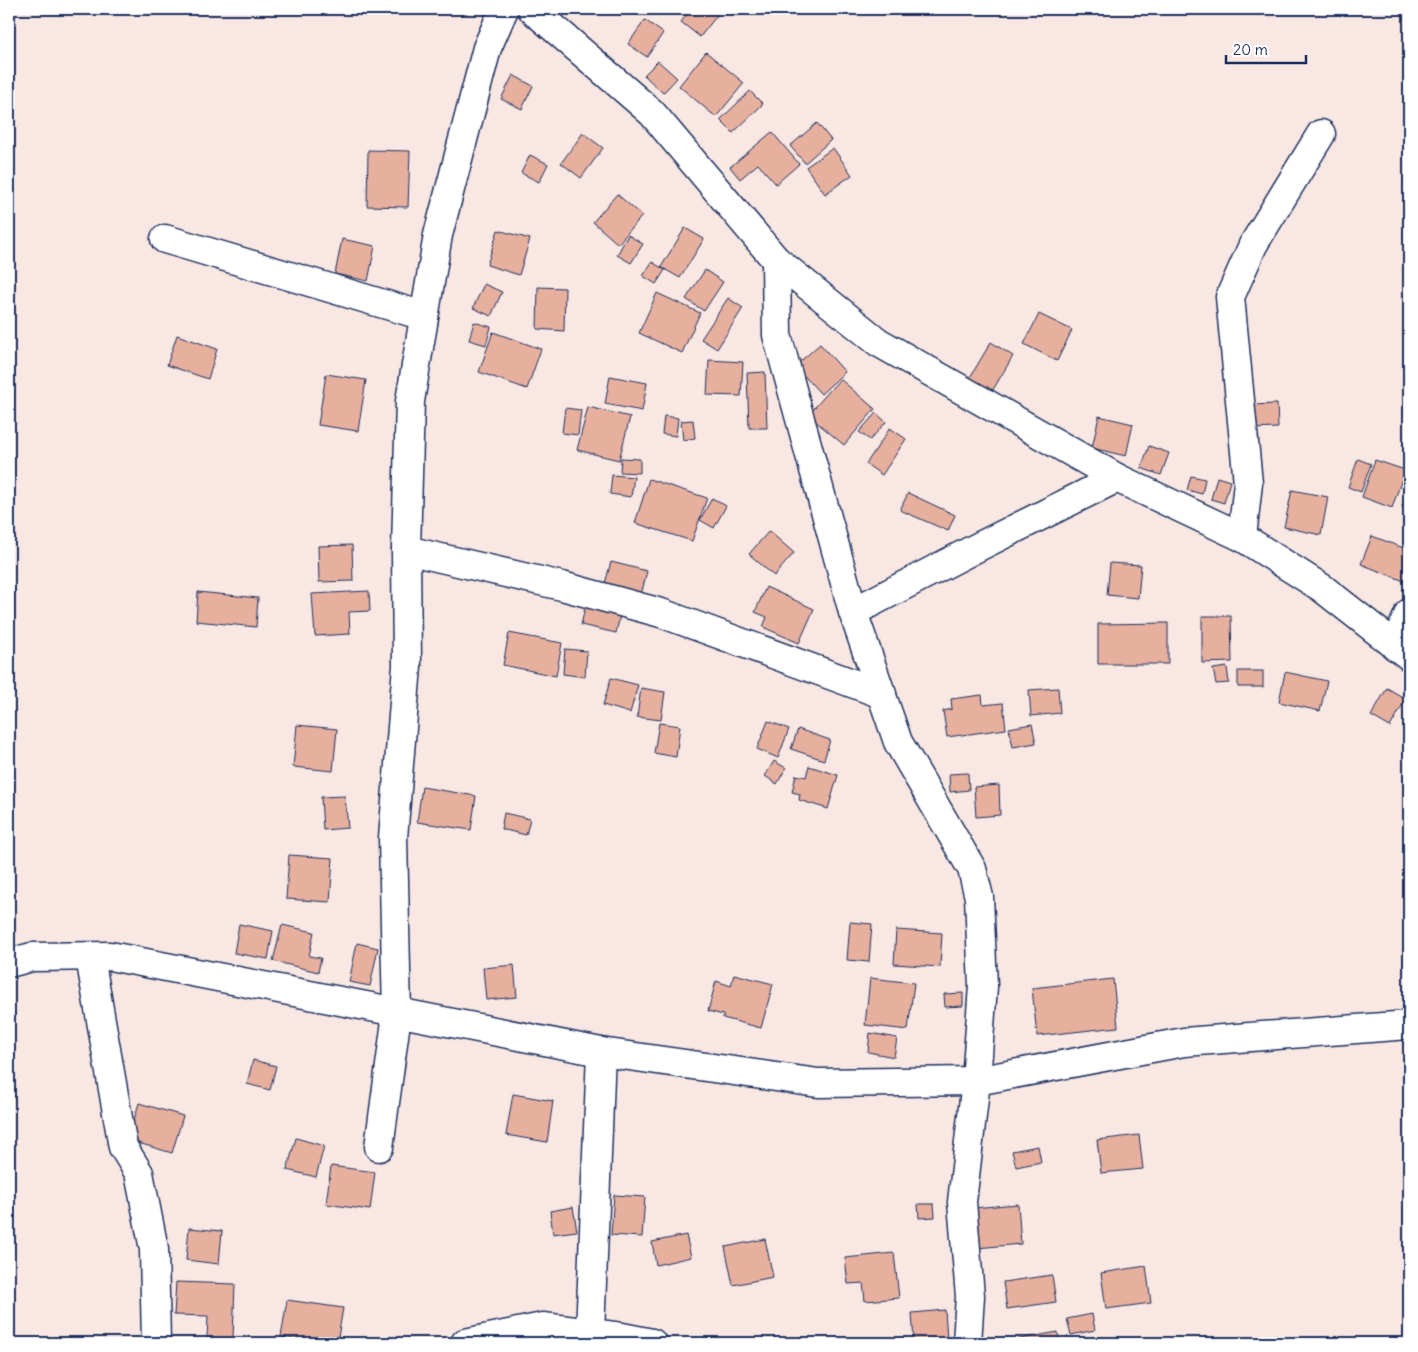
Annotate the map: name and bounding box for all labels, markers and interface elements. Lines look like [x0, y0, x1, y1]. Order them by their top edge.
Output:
scale bar [1226, 32, 1306, 64]
text: 20 m [1233, 40, 1268, 59]

